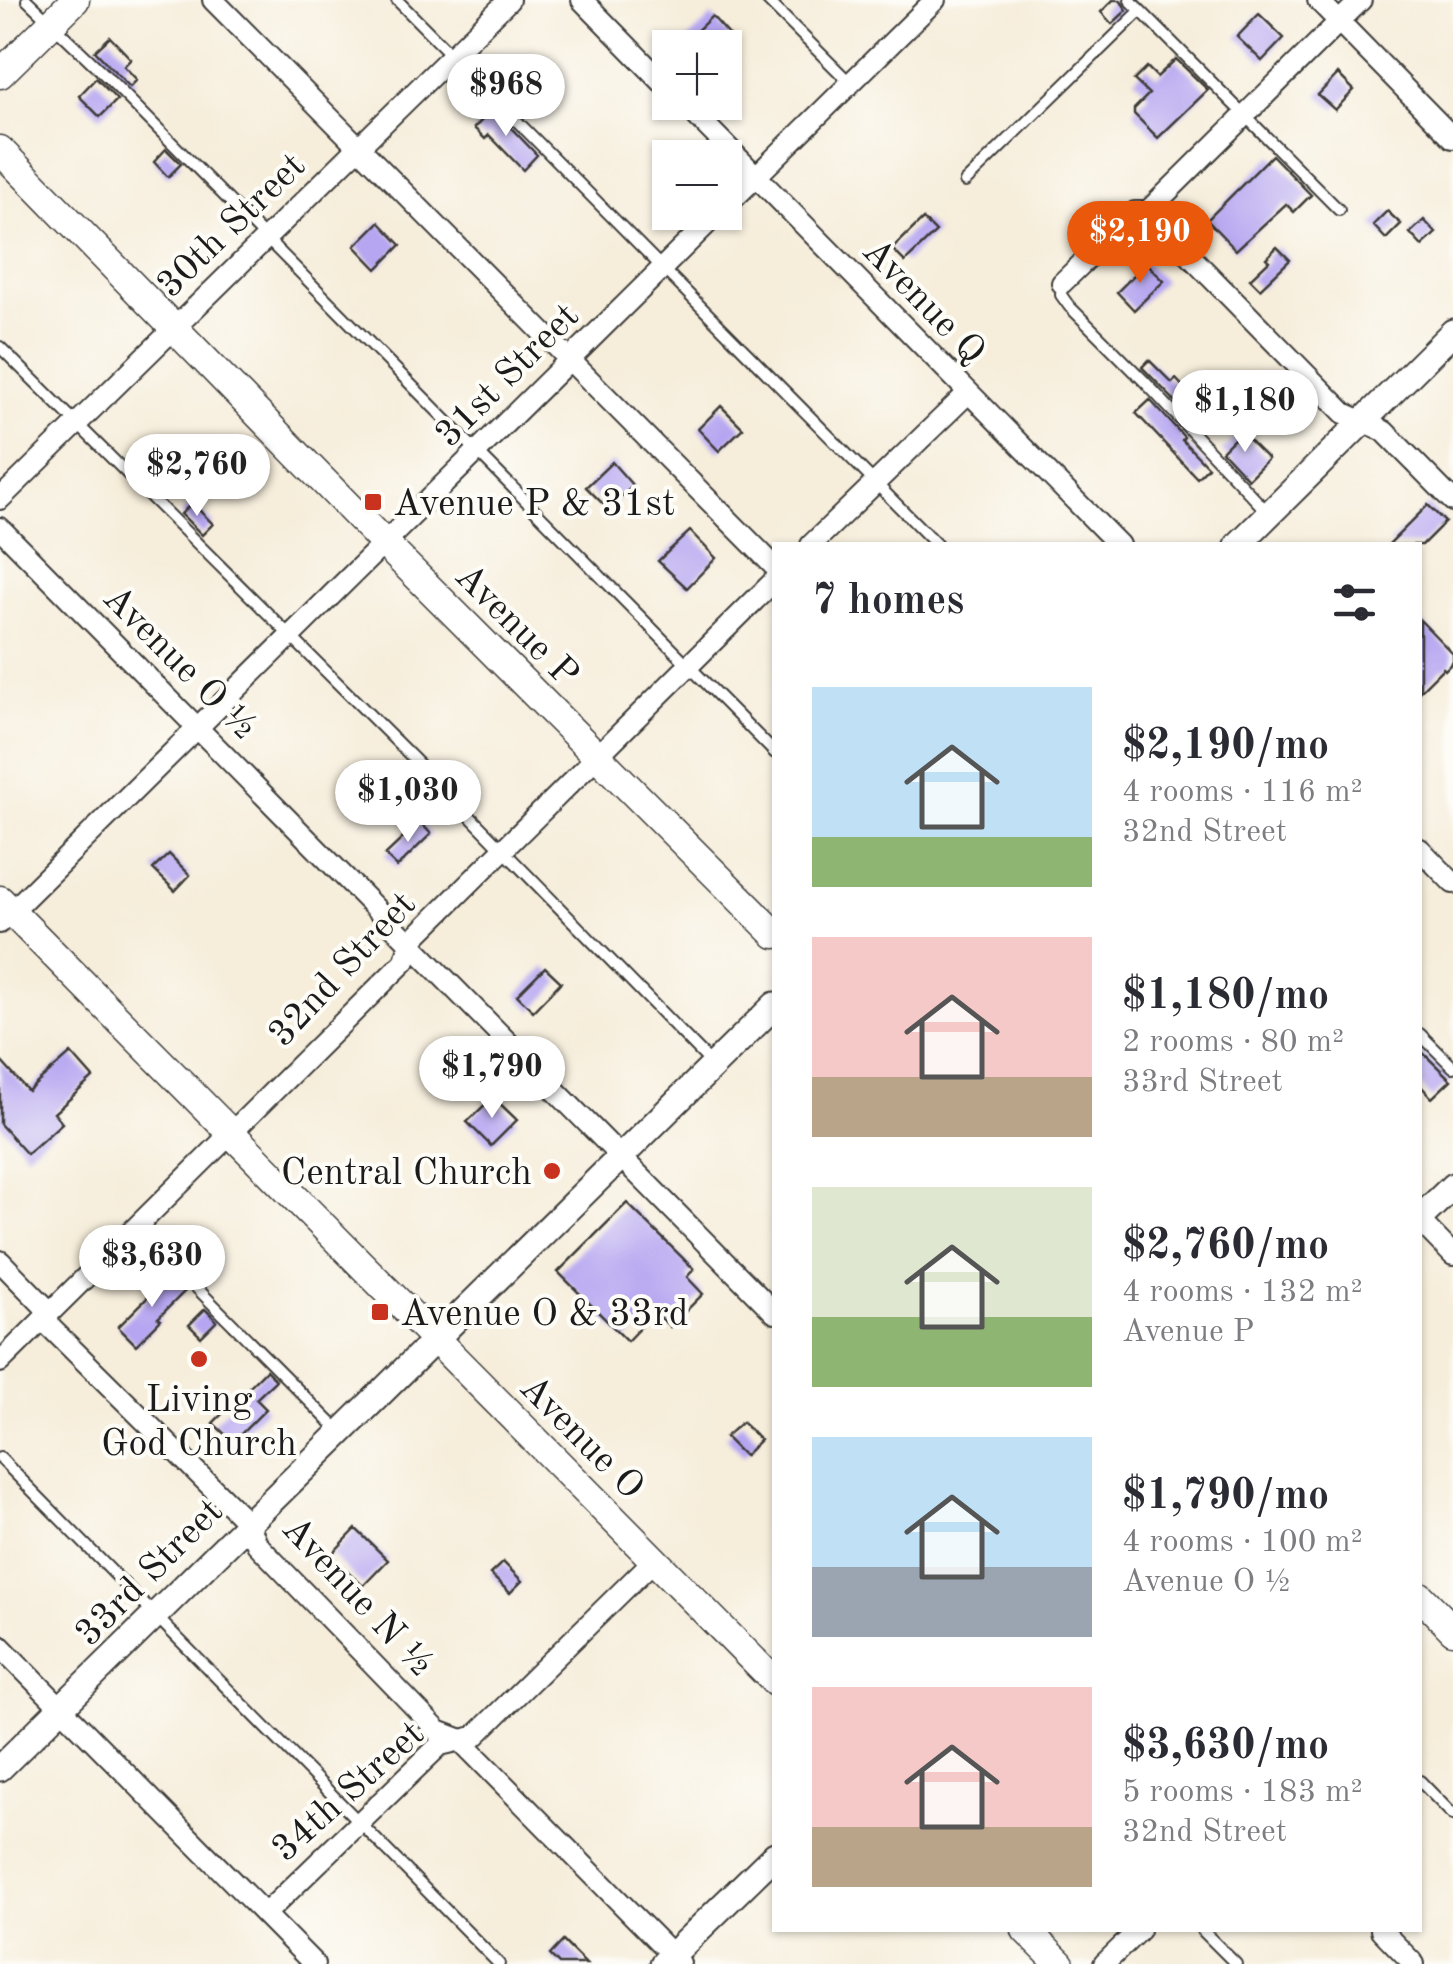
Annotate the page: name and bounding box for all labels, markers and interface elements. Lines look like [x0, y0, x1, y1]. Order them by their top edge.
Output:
map controls [652, 30, 742, 230]
button: + [652, 30, 742, 120]
pin: $968 [447, 54, 565, 139]
text: $968 [469, 70, 543, 102]
button: − [652, 140, 742, 230]
street label: 30th Street [151, 147, 313, 306]
pin: $2,190 [1059, 201, 1221, 286]
text: $2,190 [1089, 217, 1191, 249]
street label: Avenue Q [854, 232, 991, 372]
street label: 31st Street [429, 297, 587, 455]
pin: $1,180 [1164, 370, 1326, 455]
text: $1,180 [1194, 386, 1296, 418]
pin: $2,760 [116, 434, 278, 519]
text: $2,760 [146, 450, 248, 482]
place label: Avenue P & 31st [393, 486, 675, 524]
marker: Avenue P & 31st [362, 491, 384, 513]
street label: Avenue P [447, 557, 585, 695]
icon: filters [1327, 575, 1382, 630]
street label: Avenue O ½ [95, 579, 263, 747]
text: 7 homes [812, 581, 964, 623]
text: $2,190/mo [1122, 726, 1329, 768]
icon: home [892, 727, 1012, 847]
pin: $1,030 [327, 760, 489, 845]
text: $1,030 [357, 776, 459, 808]
text: 4 rooms · 116 m² [1122, 777, 1363, 809]
text: 32nd Street [1122, 817, 1287, 849]
street label: 32nd Street [263, 885, 424, 1055]
text: $1,180/mo [1122, 976, 1329, 1018]
icon: home [892, 977, 1012, 1097]
text: 2 rooms · 80 m² [1122, 1027, 1344, 1059]
pin: $1,790 [411, 1036, 573, 1121]
text: $1,790 [441, 1052, 543, 1084]
text: 33rd Street [1122, 1067, 1283, 1099]
place label: Central Church [281, 1155, 532, 1193]
marker: Central Church [541, 1160, 563, 1182]
pin: $3,630 [71, 1225, 233, 1310]
text: $2,760/mo [1122, 1226, 1329, 1268]
icon: home [892, 1227, 1012, 1347]
text: $3,630 [101, 1241, 203, 1273]
text: 4 rooms · 132 m² [1122, 1277, 1363, 1309]
place label: Avenue O & 33rd [400, 1296, 689, 1334]
marker: Avenue O & 33rd [369, 1301, 391, 1323]
text: Avenue P [1122, 1317, 1254, 1349]
marker: Living God Church [188, 1348, 210, 1370]
street label: Avenue O [512, 1369, 650, 1507]
place label: Living God Church [101, 1382, 297, 1464]
text: $1,790/mo [1122, 1476, 1329, 1518]
icon: home [892, 1477, 1012, 1597]
street label: 33rd Street [69, 1492, 231, 1654]
street label: Avenue N ½ [274, 1510, 440, 1684]
text: 4 rooms · 100 m² [1122, 1527, 1363, 1559]
text: Avenue O ½ [1122, 1567, 1290, 1599]
street label: 34th Street [266, 1715, 432, 1870]
text: $3,630/mo [1122, 1726, 1329, 1768]
icon: home [892, 1727, 1012, 1847]
text: 5 rooms · 183 m² [1122, 1777, 1363, 1809]
text: 32nd Street [1122, 1817, 1287, 1849]

